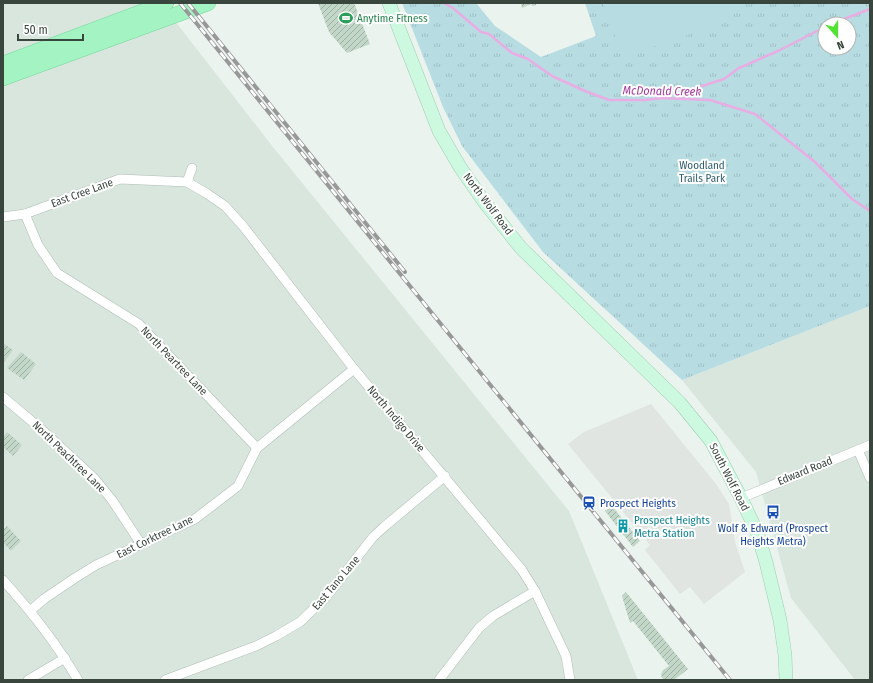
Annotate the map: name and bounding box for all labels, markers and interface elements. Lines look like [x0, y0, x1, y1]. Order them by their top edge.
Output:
sports icon: Anytime Fitness [338, 10, 354, 26]
place label: Anytime Fitness [357, 12, 428, 25]
scale bar [18, 16, 83, 42]
north arrow [817, 16, 857, 56]
text: 50 m [24, 23, 48, 37]
text: N [835, 38, 846, 52]
water label: McDonald Creek [623, 83, 701, 99]
park label: Woodland Trails Park [679, 159, 726, 185]
street label: North Wolf Road [461, 171, 515, 237]
street label: East Cree Lane [49, 176, 115, 210]
street label: North Peartree Lane [138, 324, 210, 398]
street label: North Indigo Drive [365, 383, 427, 455]
street label: North Peachtree Lane [30, 419, 108, 495]
street label: South Wolf Road [706, 441, 752, 513]
street label: Edward Road [776, 454, 834, 488]
station icon: Prospect Heights [581, 495, 597, 511]
place label: Prospect Heights [600, 497, 676, 510]
bus stop icon: Wolf & Edward (Prospect Heights Metra) [765, 504, 781, 520]
street label: East Corktree Lane [115, 513, 195, 561]
place label: Prospect Heights Metra Station [634, 514, 710, 540]
building icon: Prospect Heights Metra Station [615, 518, 631, 534]
place label: Wolf & Edward (Prospect Heights Metra) [718, 522, 829, 548]
street label: East Tano Lane [310, 553, 362, 613]

